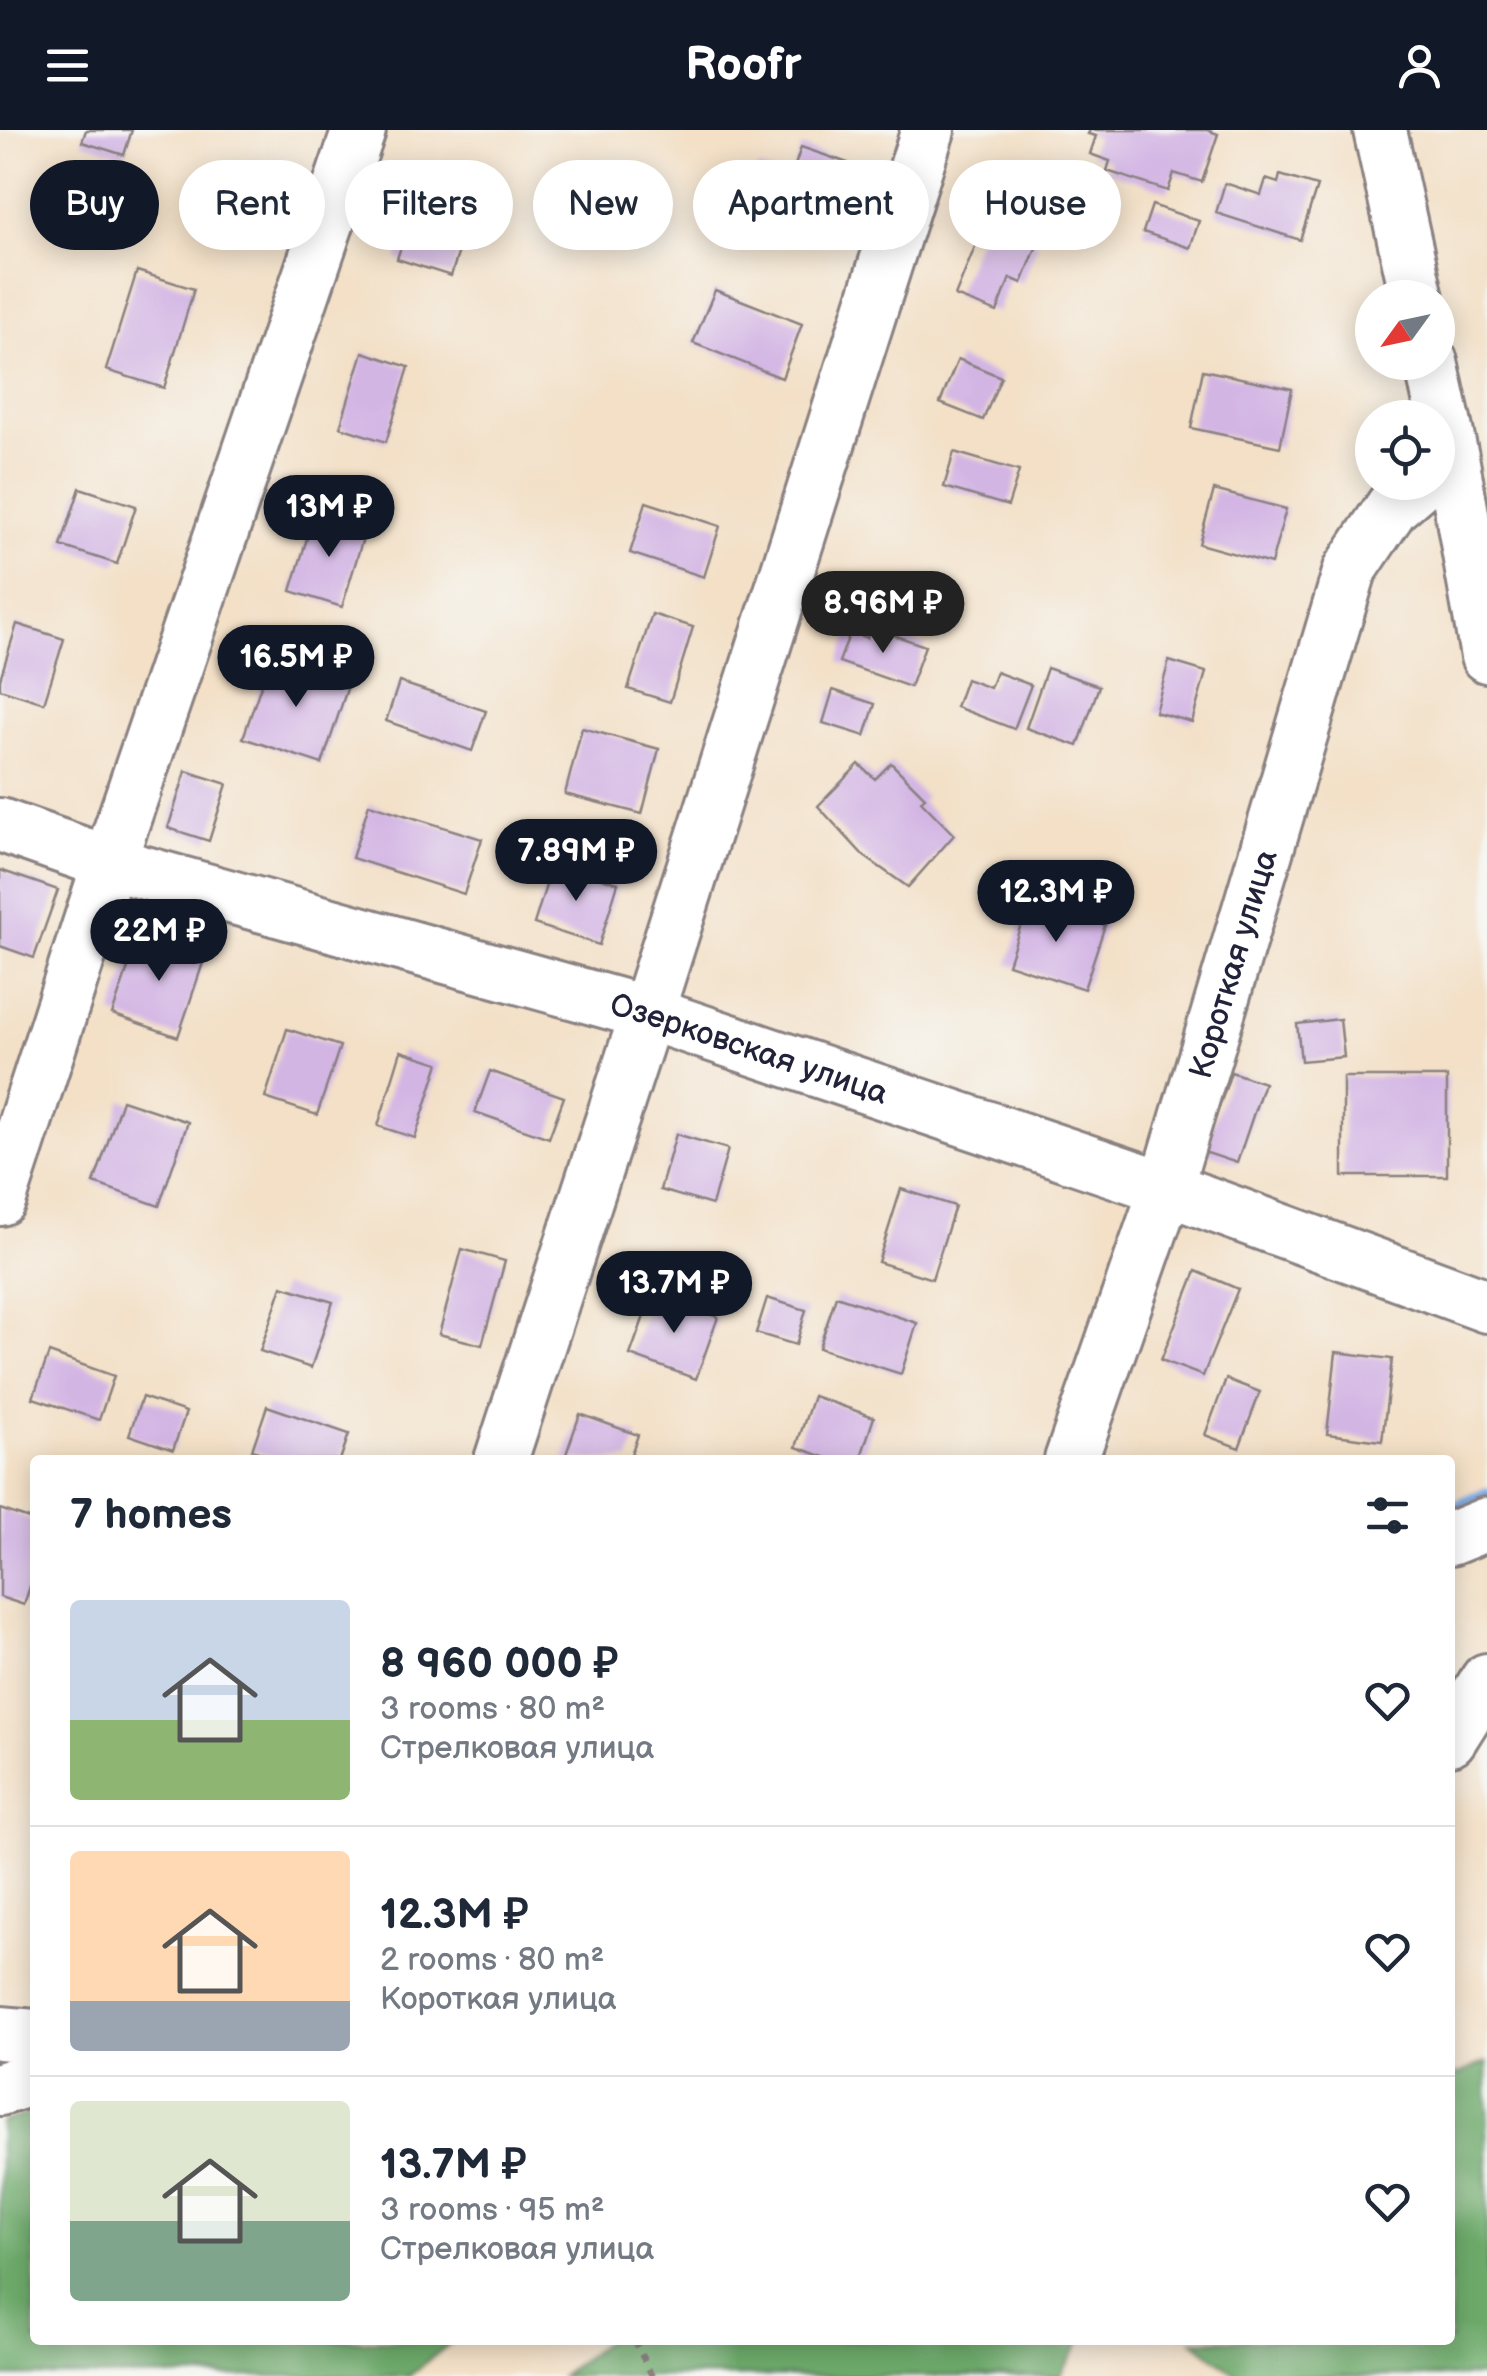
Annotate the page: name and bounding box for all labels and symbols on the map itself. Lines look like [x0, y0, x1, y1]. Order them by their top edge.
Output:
north arrow [1355, 280, 1455, 380]
pin: 13M ₽ [259, 475, 399, 560]
pin: 8.96M ₽ [791, 571, 975, 656]
pin: 16.5M ₽ [204, 625, 388, 710]
pin: 7.89M ₽ [484, 819, 668, 904]
street label: Короткая улица [1182, 845, 1287, 1083]
pin: 12.3M ₽ [964, 860, 1148, 945]
pin: 22M ₽ [89, 899, 229, 984]
street label: Озерковская улица [606, 986, 893, 1114]
pin: 13.7M ₽ [582, 1251, 766, 1336]

